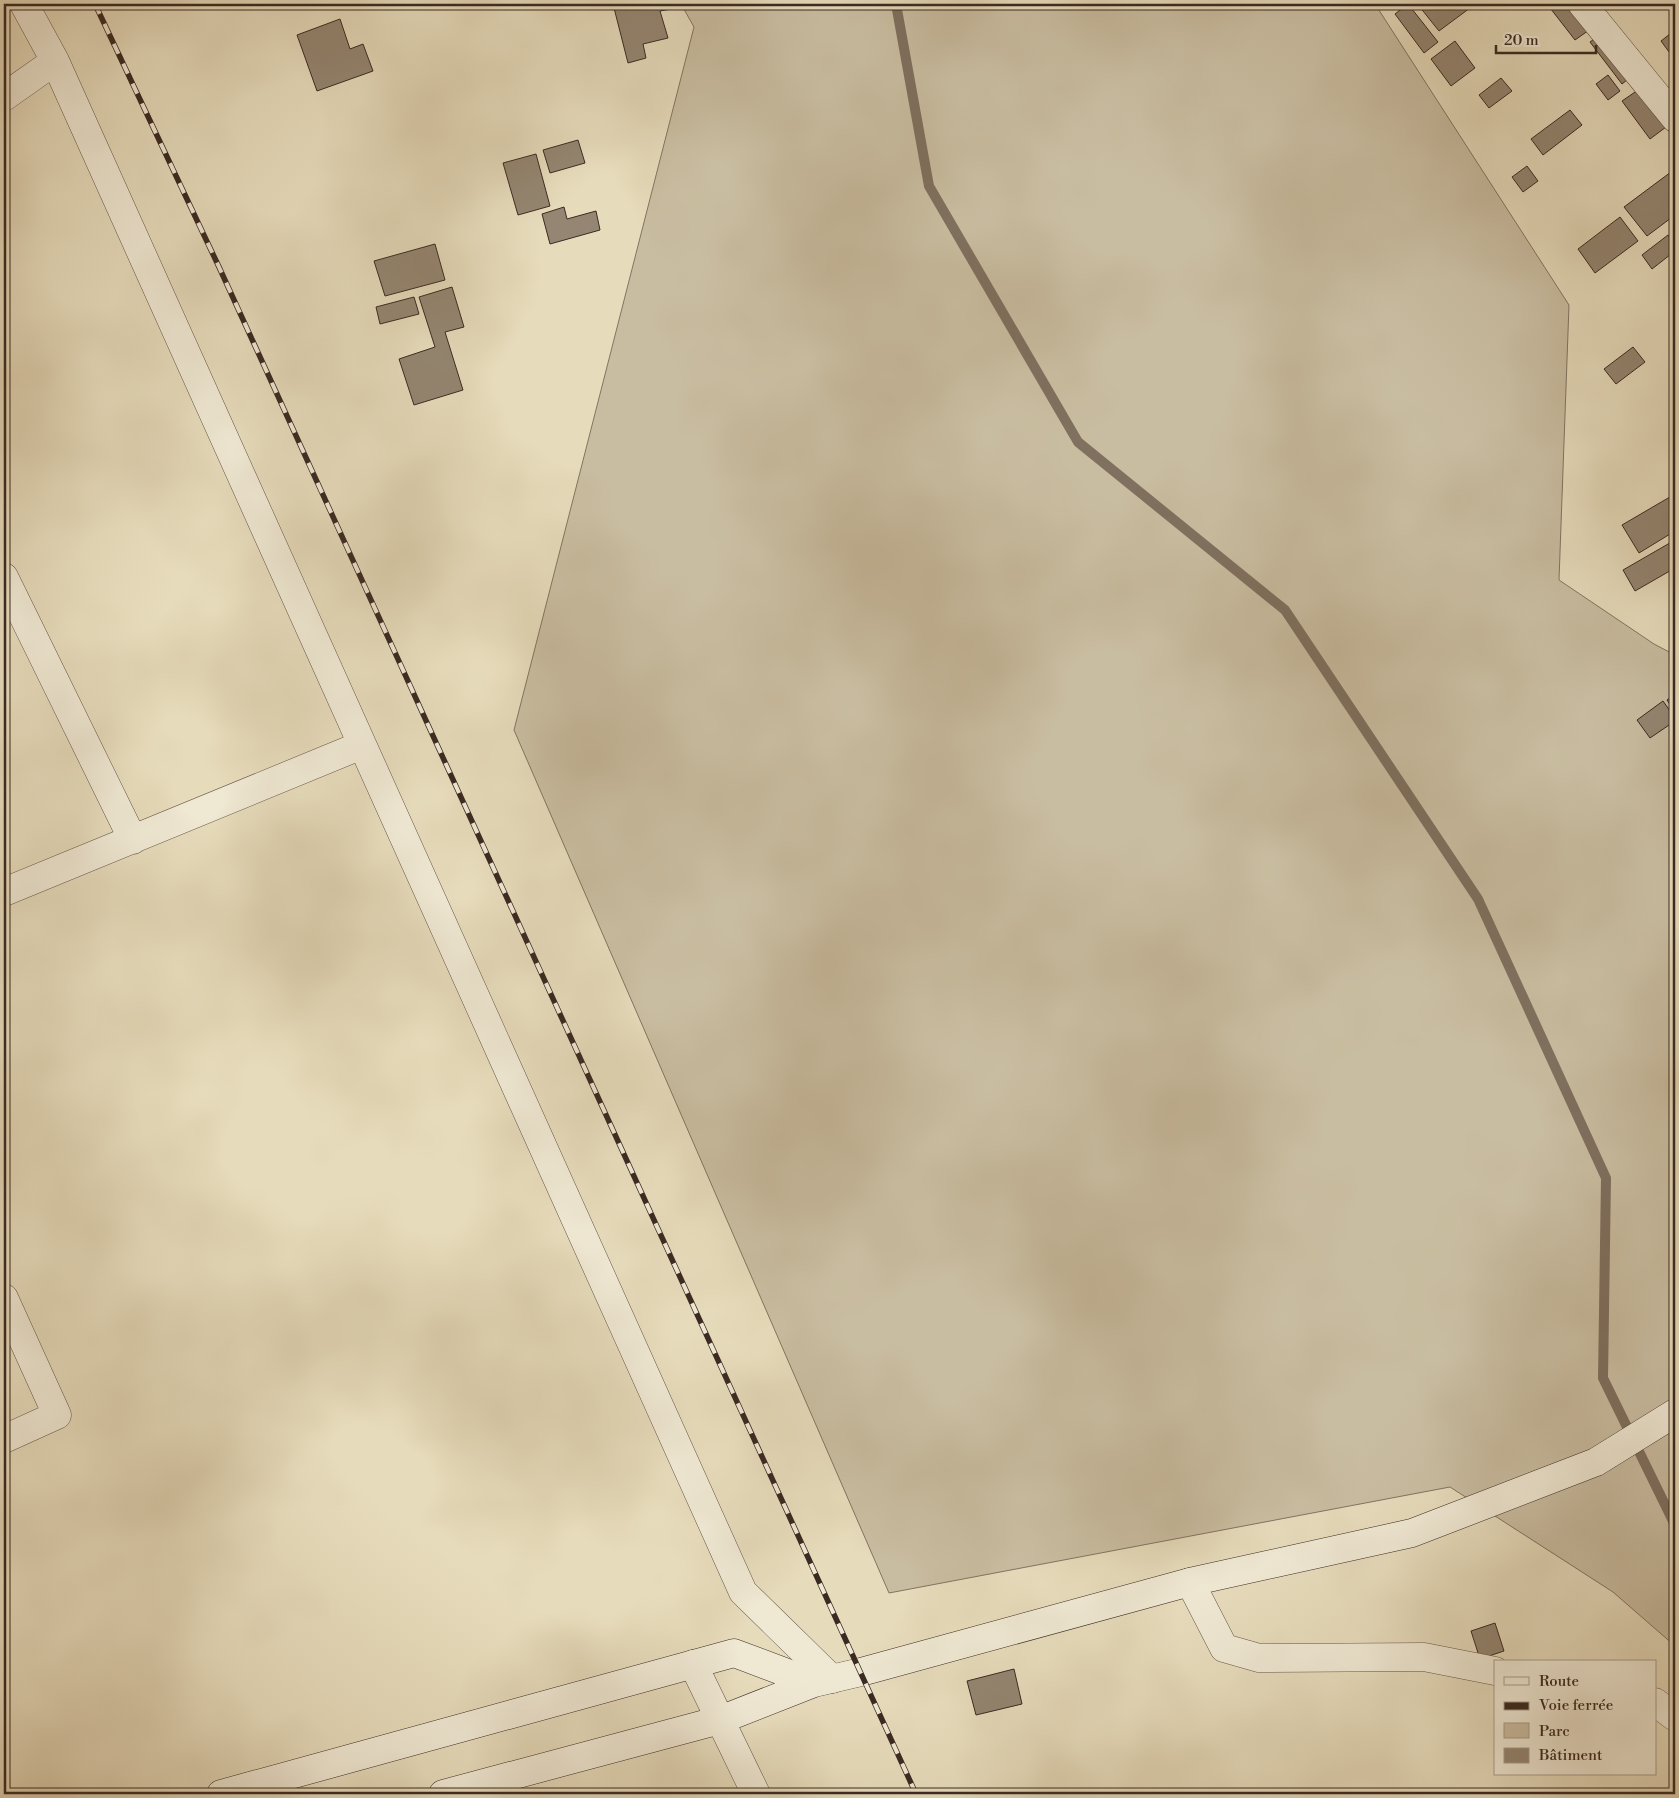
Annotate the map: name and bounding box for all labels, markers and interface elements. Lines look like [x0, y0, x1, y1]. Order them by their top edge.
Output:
scale bar [1496, 22, 1596, 54]
text: 20 m [1504, 31, 1539, 50]
legend [1494, 1660, 1656, 1776]
text: Route [1539, 1672, 1579, 1691]
text: Voie ferrée [1538, 1696, 1613, 1715]
text: Parc [1539, 1722, 1570, 1741]
text: Bâtiment [1538, 1746, 1603, 1765]

